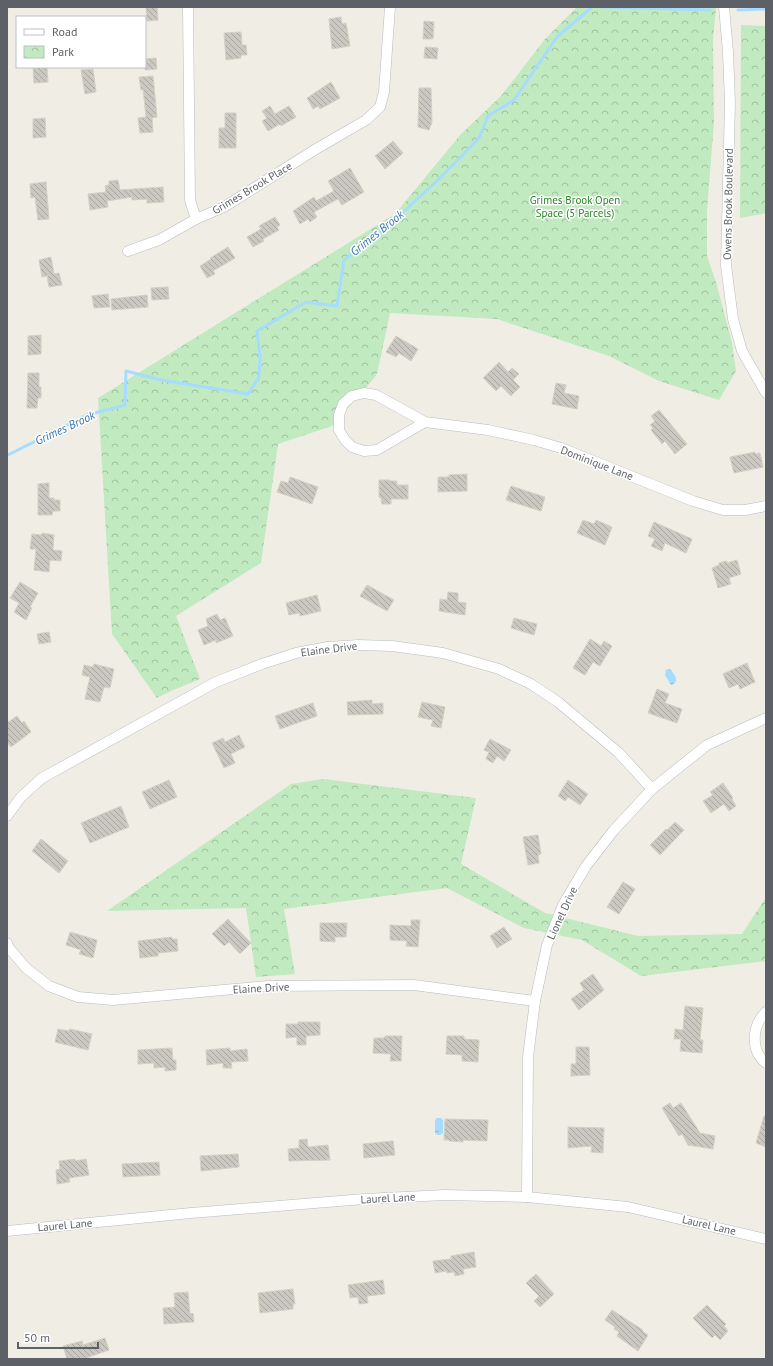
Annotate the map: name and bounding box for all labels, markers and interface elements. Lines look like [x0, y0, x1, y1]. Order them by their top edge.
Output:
legend [16, 16, 146, 68]
text: Road [52, 24, 77, 39]
text: Park [52, 44, 74, 59]
street label: Owens Brook Boulevard [720, 148, 736, 260]
street label: Grimes Brook Place [210, 158, 295, 217]
park label: Grimes Brook Open Space (5 Parcels) [530, 193, 620, 220]
water label: Grimes Brook [347, 206, 407, 259]
water label: Grimes Brook [32, 407, 98, 448]
street label: Dominique Lane [559, 443, 636, 483]
street label: Elaine Drive [300, 639, 358, 659]
street label: Lionel Drive [544, 884, 581, 942]
street label: Elaine Drive [232, 980, 290, 996]
street label: Laurel Lane [360, 1190, 416, 1206]
street label: Laurel Lane [681, 1212, 738, 1238]
street label: Laurel Lane [37, 1216, 93, 1234]
scale bar [18, 1324, 98, 1350]
text: 50 m [24, 1330, 50, 1345]

